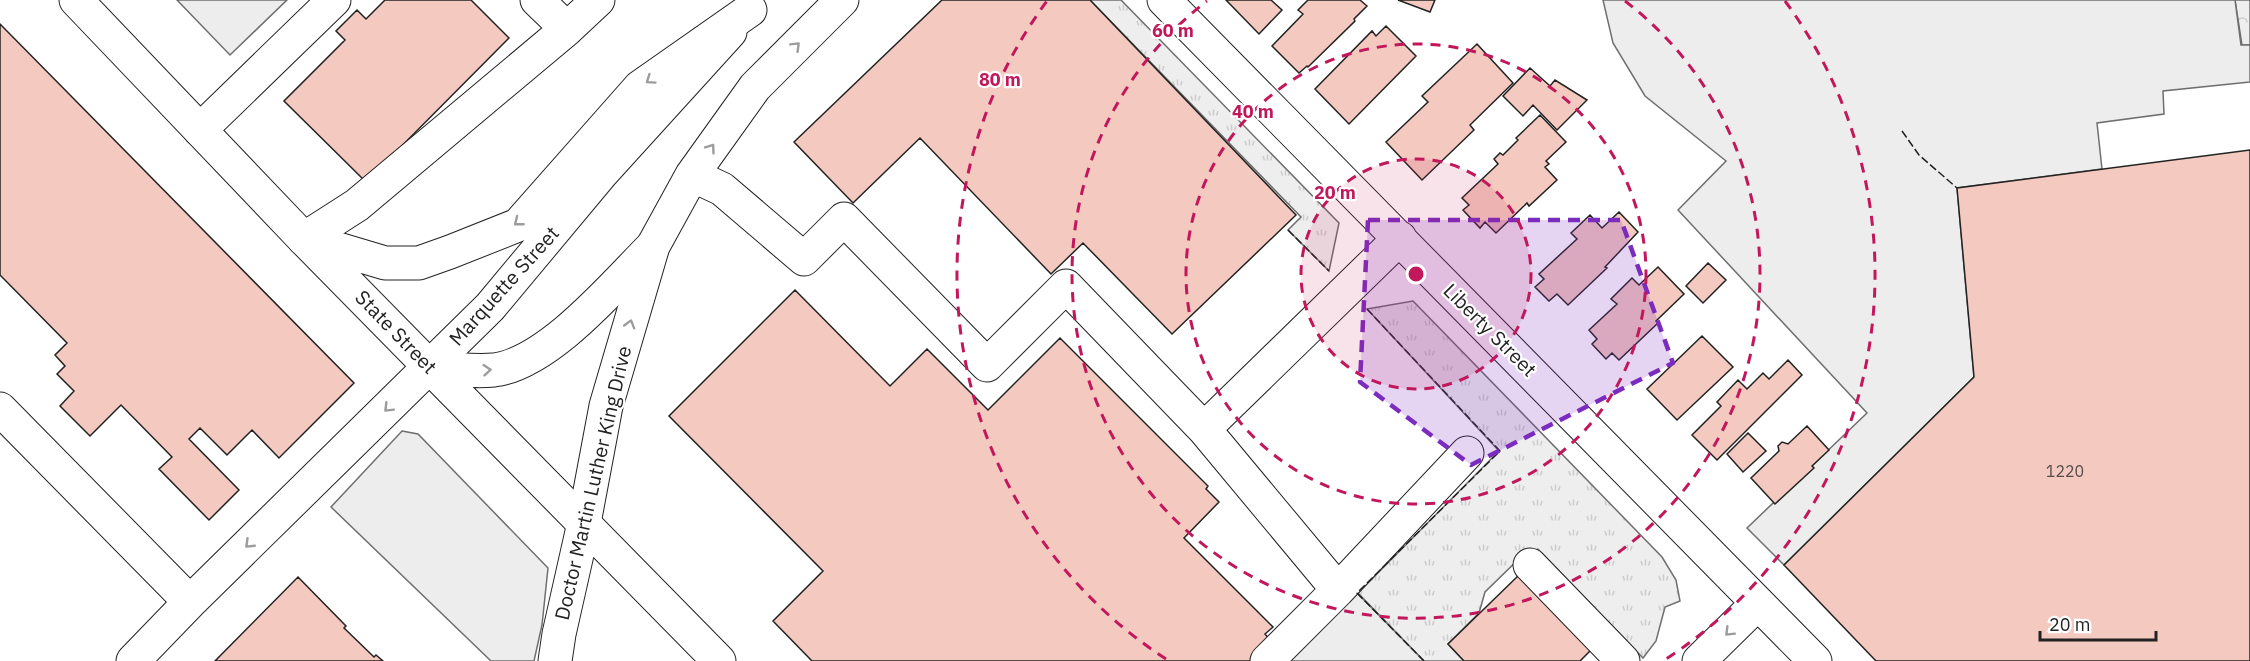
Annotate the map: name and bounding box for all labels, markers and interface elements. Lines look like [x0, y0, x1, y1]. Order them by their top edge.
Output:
text: 60 m [1152, 19, 1194, 42]
one-way arrow [789, 42, 800, 53]
text: 80 m [979, 68, 1021, 91]
one-way arrow [646, 73, 657, 84]
text: 40 m [1232, 100, 1274, 123]
one-way arrow [704, 144, 715, 155]
text: 20 m [1314, 181, 1356, 204]
one-way arrow [514, 215, 525, 226]
street label: Marquette Street [443, 220, 565, 351]
centre of rings [1406, 264, 1426, 284]
street label: Liberty Street [1438, 277, 1543, 382]
street label: State Street [350, 284, 443, 379]
one-way arrow [623, 319, 635, 329]
street label: Doctor Martin Luther King Drive [548, 343, 637, 623]
one-way arrow [483, 364, 492, 377]
one-way arrow [384, 400, 395, 411]
house number: 1220 [2046, 461, 2084, 481]
one-way arrow [245, 537, 256, 548]
scale bar [2040, 604, 2156, 642]
text: 20 m [2049, 613, 2091, 636]
one-way arrow [1725, 625, 1735, 636]

